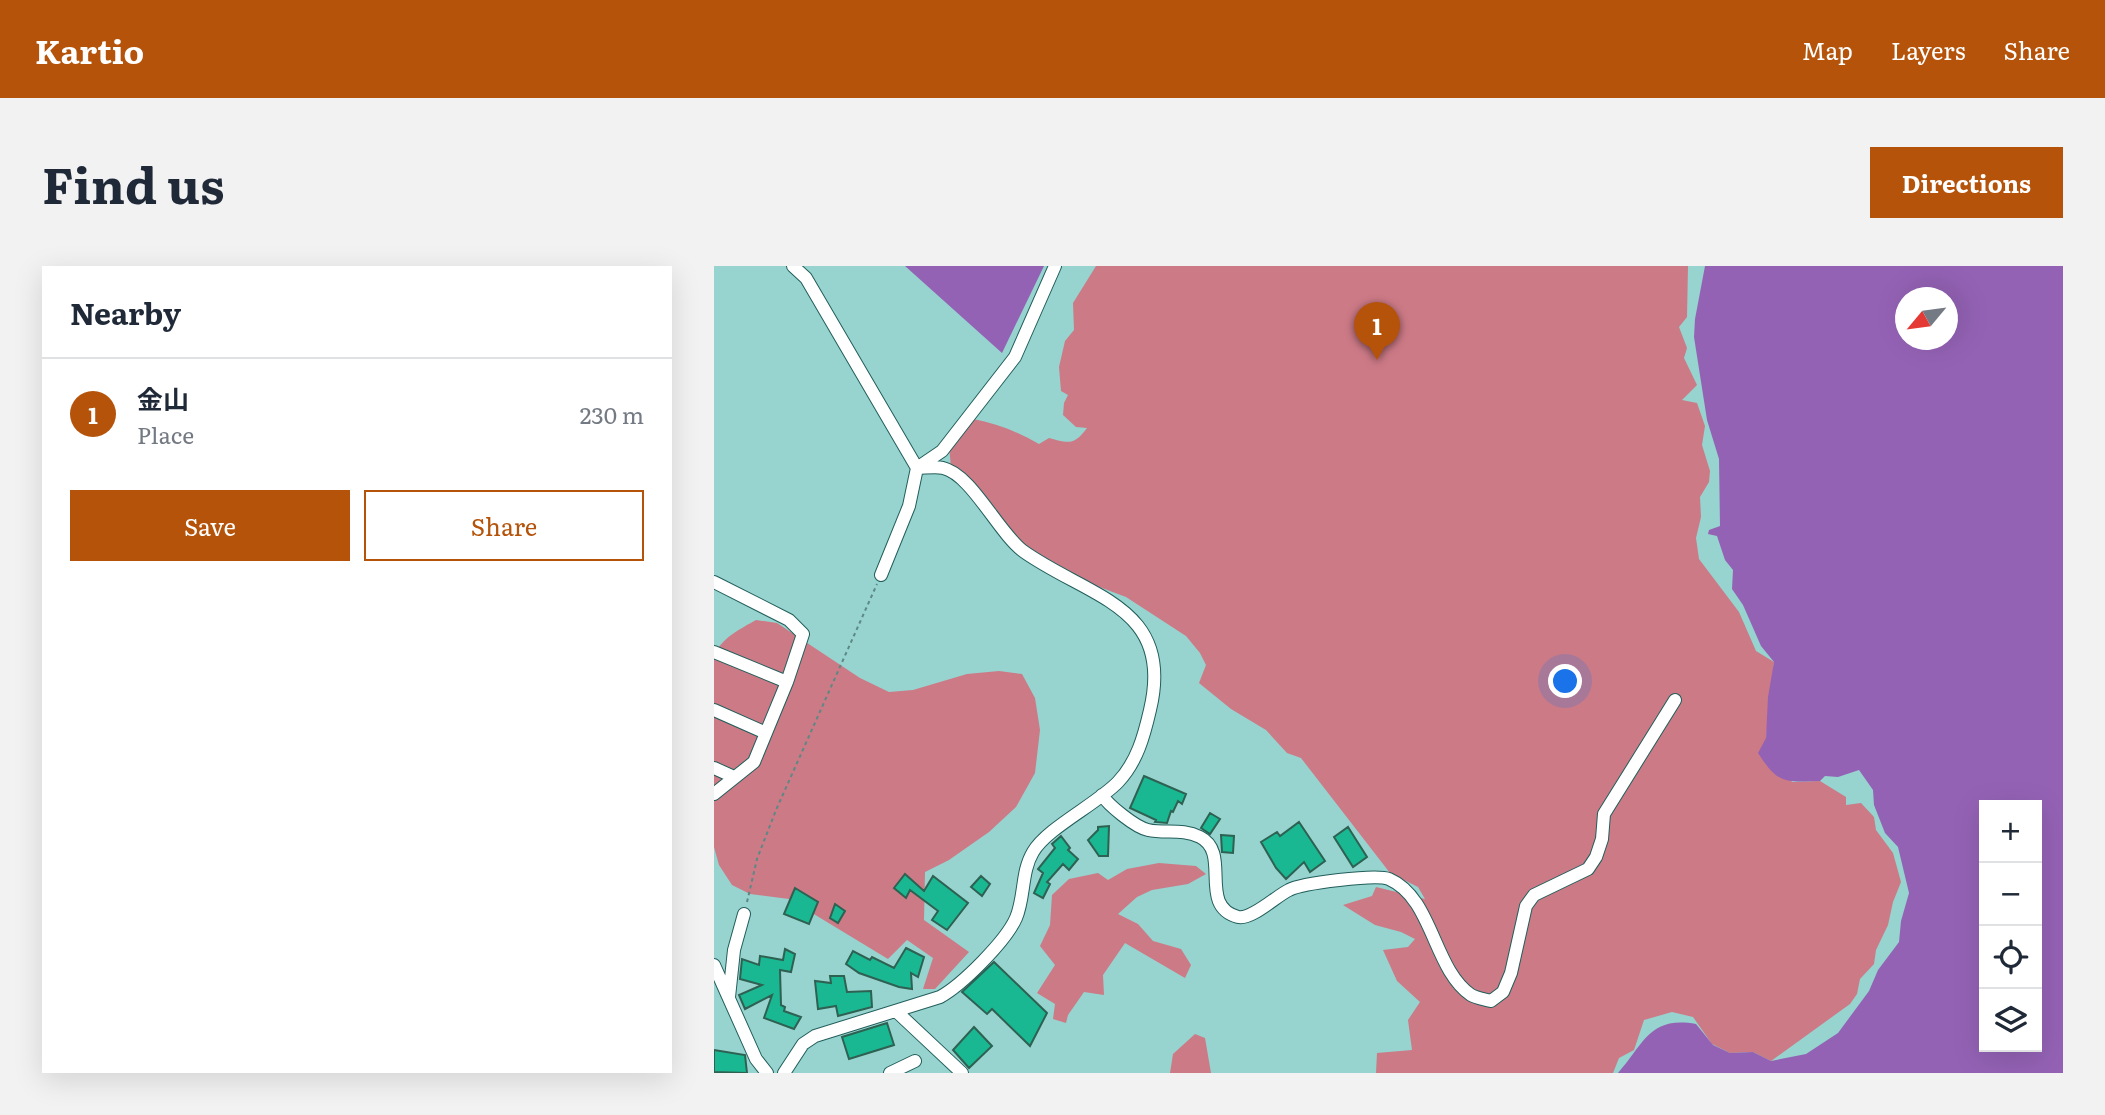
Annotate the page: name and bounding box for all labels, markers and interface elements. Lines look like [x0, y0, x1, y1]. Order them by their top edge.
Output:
text: Kartio [35, 25, 144, 74]
text: Map [1802, 32, 1853, 67]
text: Layers [1891, 32, 1965, 67]
text: Share [2003, 32, 2070, 67]
text: Find us [42, 146, 225, 219]
button: Directions [1870, 147, 2063, 218]
north arrow [1895, 287, 1958, 350]
text: Nearby [70, 290, 181, 334]
pin: 1 [1354, 302, 1400, 360]
text: 金山 [137, 378, 189, 417]
text: 1 [88, 397, 98, 431]
text: 230 m [580, 397, 644, 431]
text: Place [137, 417, 194, 451]
button: Save [70, 490, 350, 561]
button: Share [364, 490, 644, 561]
your location [1548, 664, 1582, 698]
map controls [1979, 800, 2042, 1052]
button: + [1979, 800, 2042, 863]
button: − [1979, 863, 2042, 926]
button: locate [1979, 926, 2042, 989]
button: layers [1979, 989, 2042, 1052]

